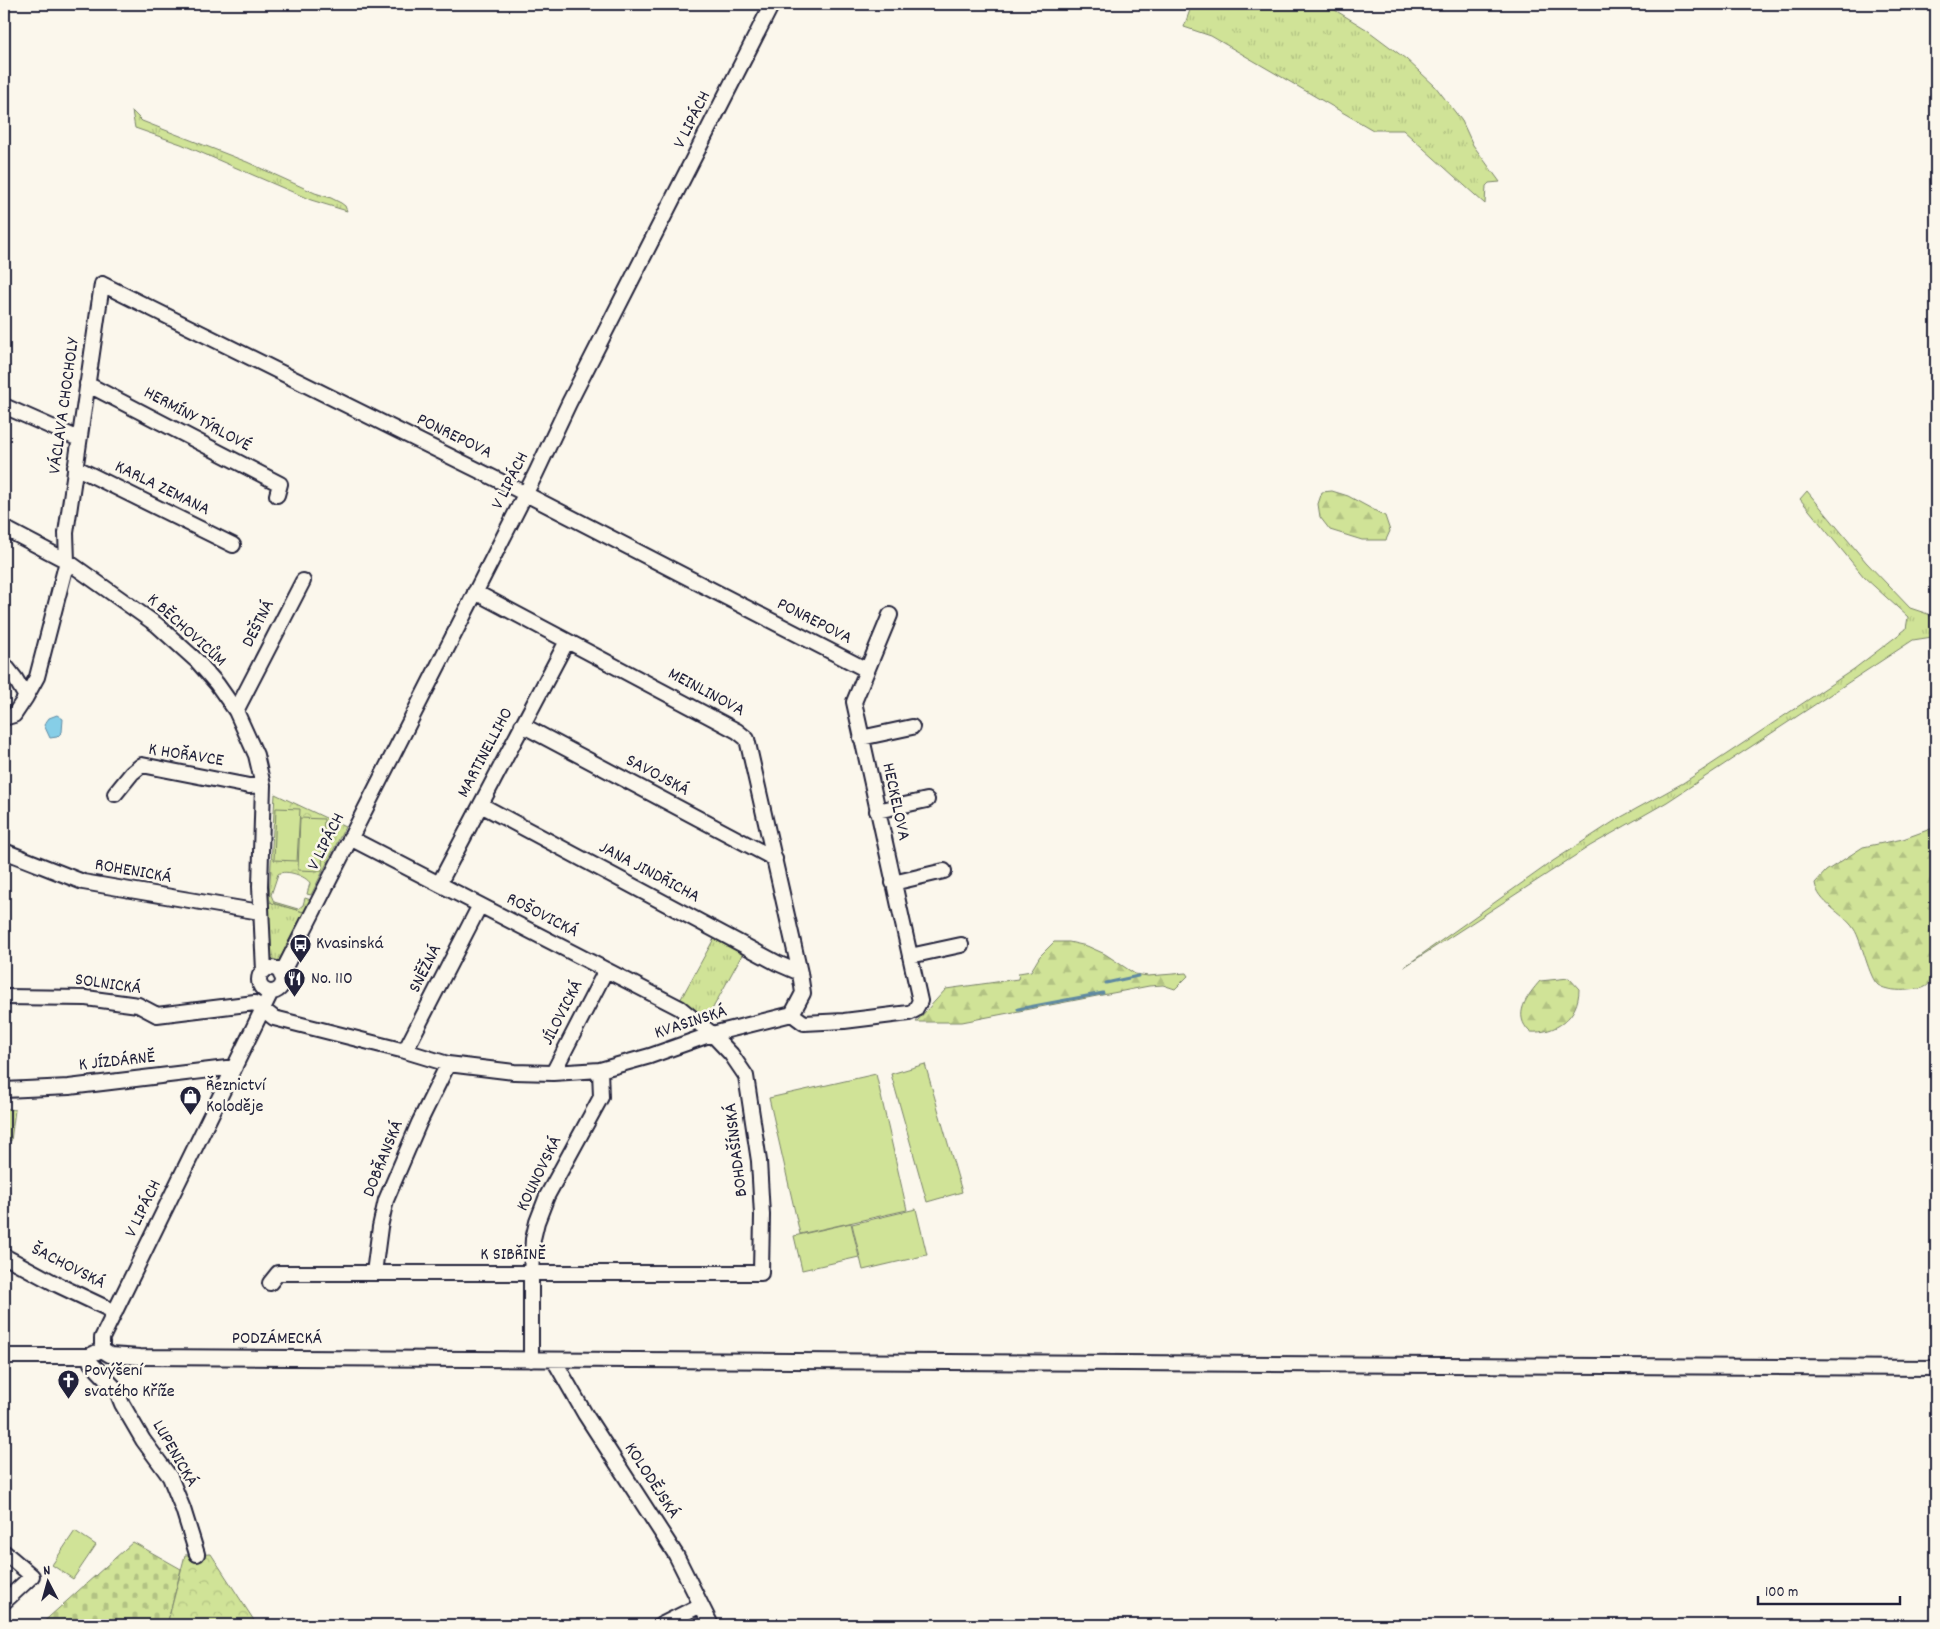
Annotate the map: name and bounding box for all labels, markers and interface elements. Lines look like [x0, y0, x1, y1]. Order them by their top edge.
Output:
street label: V LIPÁCH [668, 87, 718, 153]
street label: VÁCLAVA CHOCHOLY [43, 335, 87, 476]
street label: HERMÍNY TÝRLOVÉ [139, 381, 255, 459]
street label: PONREPOVA [412, 408, 496, 466]
street label: V LIPÁCH [486, 448, 536, 514]
street label: KARLA ZEMANA [110, 455, 214, 523]
street label: K BĚCHOVICŮM [141, 588, 231, 674]
street label: PONREPOVA [772, 592, 856, 652]
street label: DEŠTNÁ [236, 596, 282, 652]
street label: MEINLINOVA [663, 662, 749, 724]
street label: MARTINELLIHO [452, 703, 520, 803]
street label: K HOŘAVCE [147, 738, 225, 774]
street label: SAVOJSKÁ [621, 749, 693, 803]
street label: HECKELOVA [875, 761, 915, 843]
street label: V LIPÁCH [302, 809, 352, 875]
street label: JANA JINDŘICHA [594, 836, 704, 910]
street label: ROHENICKÁ [93, 853, 173, 891]
street label: ROŠOVICKÁ [502, 887, 582, 945]
bus stop icon: Kvasinská [288, 932, 312, 963]
place label: Kvasinská [316, 932, 383, 957]
street label: SNĚŽNÁ [403, 940, 449, 998]
restaurant icon: No. 110 [283, 967, 307, 998]
place label: No. 110 [311, 967, 353, 992]
street label: SOLNICKÁ [73, 968, 143, 1002]
street label: JÍLOVICKÁ [536, 976, 590, 1050]
street label: KVASINSKÁ [652, 1000, 730, 1046]
street label: K JÍZDÁRNĚ [78, 1046, 156, 1078]
place label: Řeznictví Koloděje [206, 1074, 267, 1120]
shop icon: Řeznictví Koloděje [178, 1084, 202, 1115]
street label: BOHDAŠÍNSKÁ [719, 1102, 755, 1198]
street label: DOBŘANSKÁ [357, 1117, 411, 1201]
street label: KOUNOVSKÁ [511, 1132, 569, 1216]
street label: V LIPÁCH [119, 1176, 169, 1242]
street label: ŠACHOVSKÁ [27, 1238, 109, 1296]
street label: K SIBŘINĚ [480, 1243, 546, 1268]
street label: PODZÁMECKÁ [232, 1327, 322, 1352]
place label: Povýšení svatého Kříže [84, 1359, 175, 1405]
church icon: Povýšení svatého Kříže [56, 1369, 80, 1400]
street label: LUPENICKÁ [145, 1416, 203, 1492]
street label: KOLODĚJSKÁ [617, 1438, 685, 1524]
north arrow [22, 1556, 72, 1606]
text: N [42, 1561, 51, 1581]
scale bar [1758, 1574, 1900, 1606]
text: 100 m [1765, 1582, 1798, 1604]

